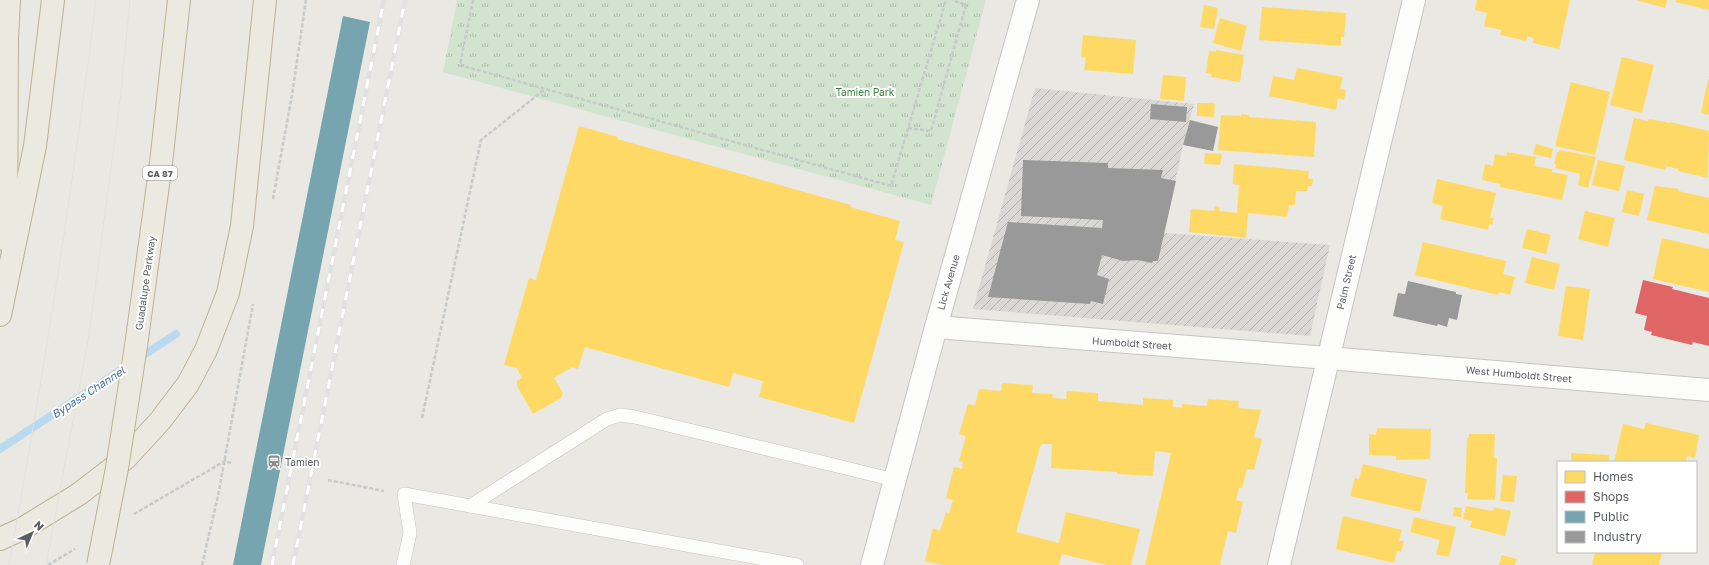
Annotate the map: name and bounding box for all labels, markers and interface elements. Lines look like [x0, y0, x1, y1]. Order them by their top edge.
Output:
park label: Tamien Park [836, 86, 895, 98]
road number: CA 87 [143, 166, 177, 180]
street label: Guadalupe Parkway [132, 235, 158, 331]
street label: Lick Avenue [934, 253, 962, 311]
street label: Palm Street [1334, 253, 1358, 311]
street label: Humboldt Street [1092, 334, 1172, 352]
water label: Bypass Channel [49, 363, 128, 421]
street label: West Humboldt Street [1465, 363, 1573, 385]
station icon: Tamien [266, 454, 282, 470]
place label: Tamien [285, 456, 319, 468]
legend [1557, 461, 1697, 553]
text: Homes [1593, 469, 1633, 484]
text: Shops [1593, 489, 1629, 504]
text: Public [1593, 509, 1630, 524]
north arrow [12, 513, 52, 553]
text: N [32, 518, 47, 533]
text: Industry [1593, 529, 1642, 544]

